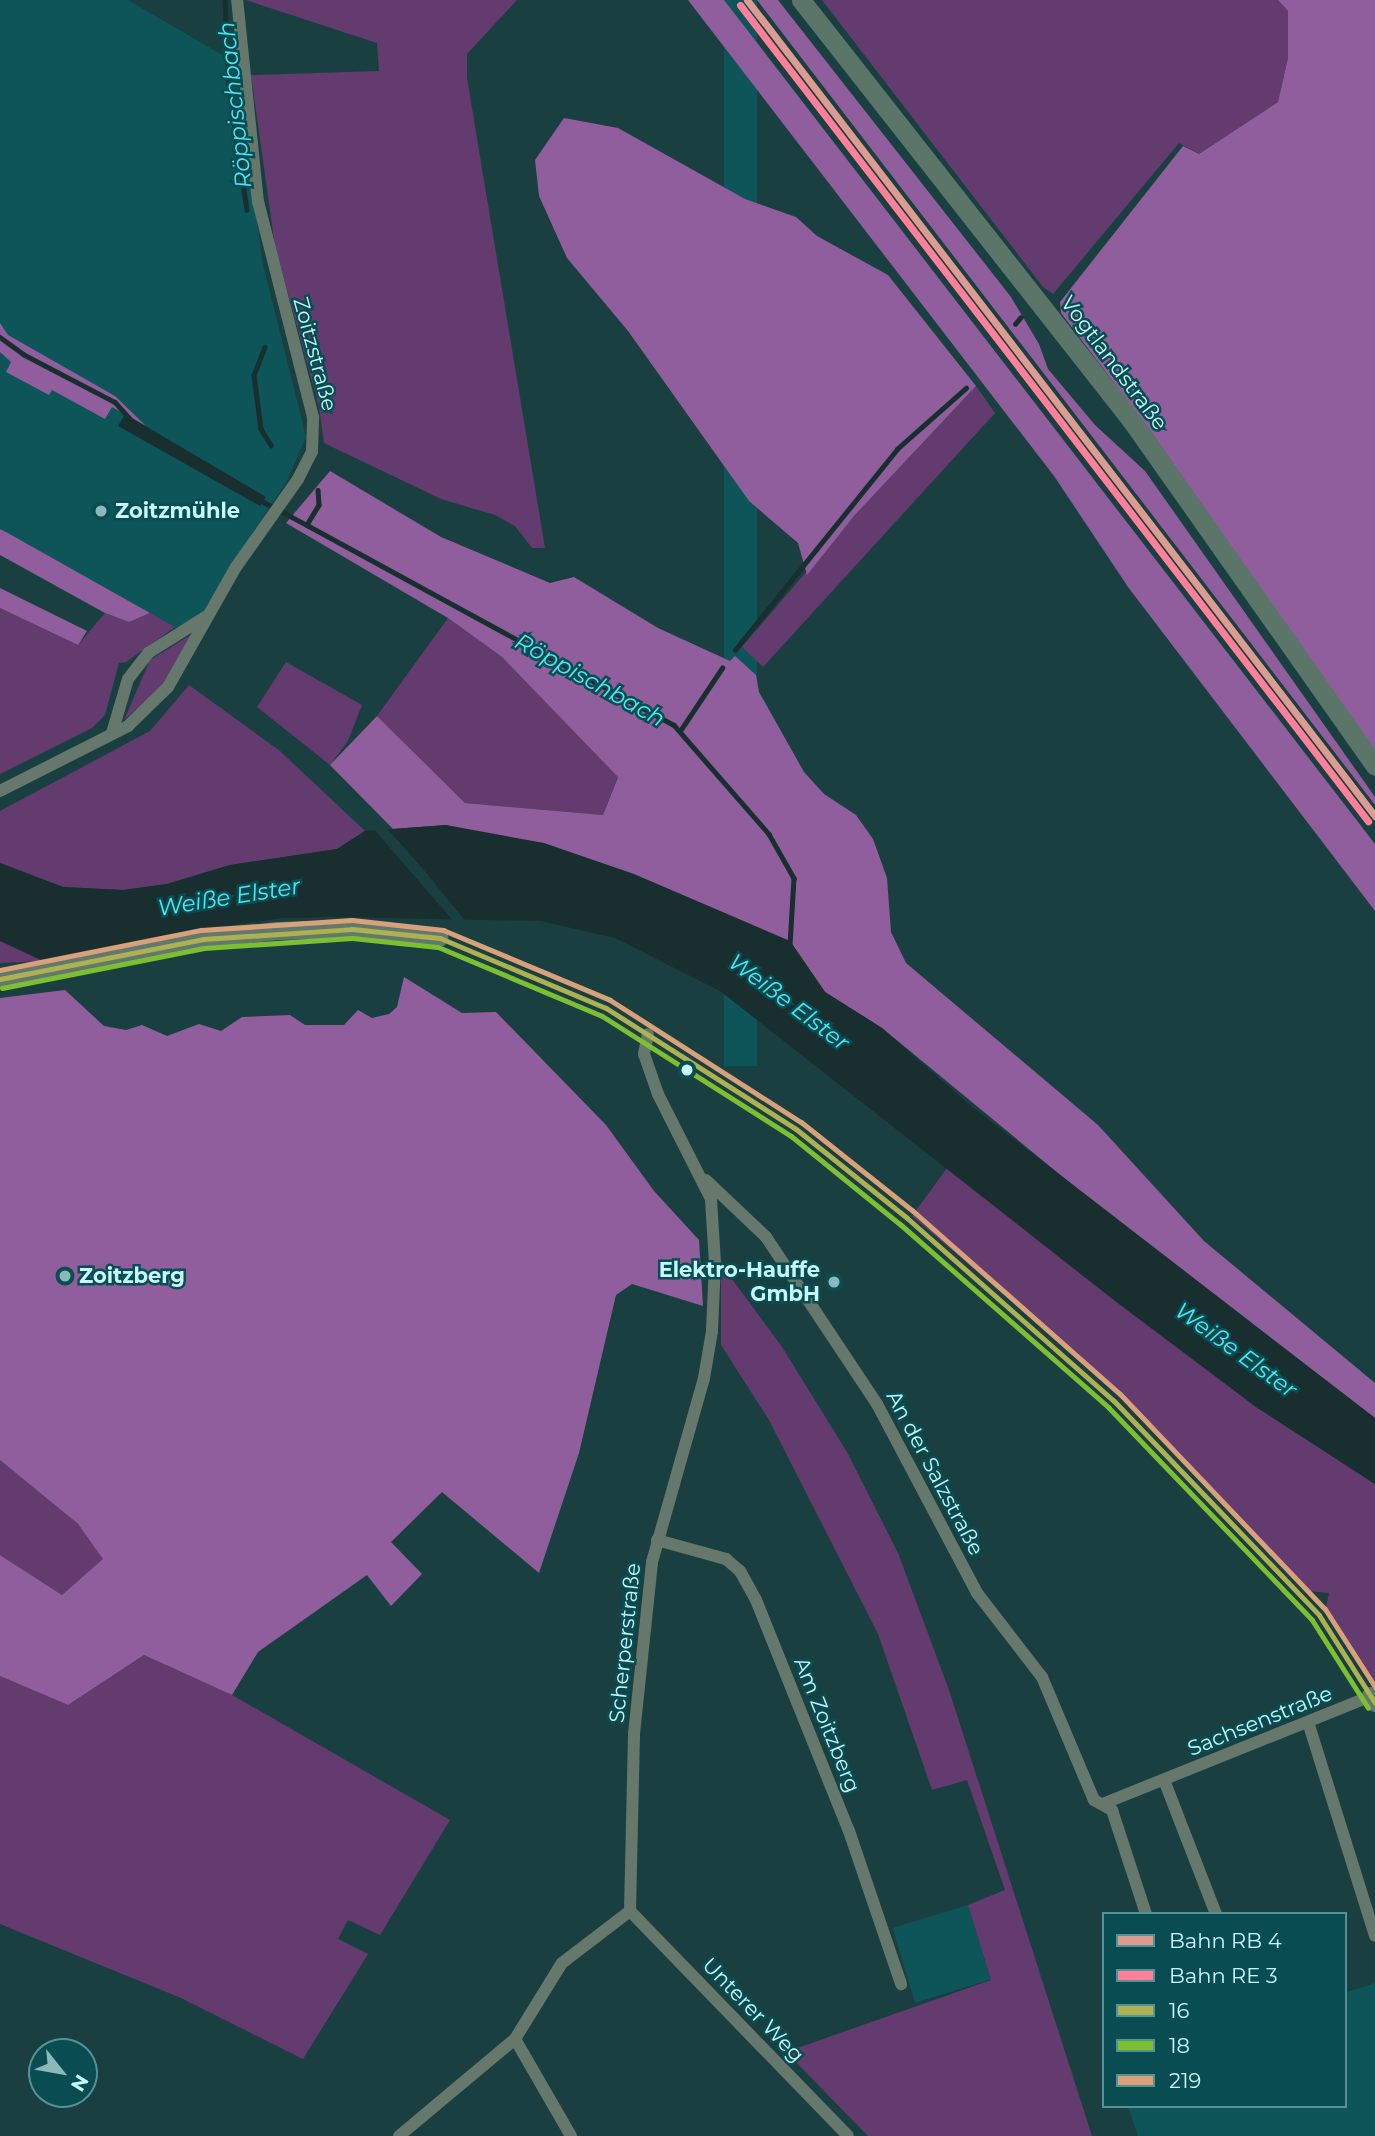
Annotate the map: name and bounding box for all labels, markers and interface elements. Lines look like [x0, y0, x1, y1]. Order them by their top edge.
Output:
water label: Röppischbach [213, 20, 257, 190]
street label: Vogtlandstraße [1055, 291, 1173, 435]
street label: Zoitzstraße [288, 294, 342, 414]
place label: Zoitzmühle [115, 498, 240, 524]
marker: Zoitzmühle [93, 503, 109, 519]
water label: Röppischbach [510, 627, 670, 733]
water label: Weiße Elster [156, 872, 302, 922]
water label: Weiße Elster [723, 948, 855, 1056]
unlabelled marker [680, 1063, 694, 1077]
place label: Elektro-Hauffe GmbH [659, 1257, 820, 1307]
place label: Zoitzberg [79, 1263, 185, 1289]
marker: Zoitzberg [57, 1268, 73, 1284]
marker: Elektro-Hauffe GmbH [826, 1274, 842, 1290]
water label: Weiße Elster [1170, 1297, 1302, 1403]
street label: An der Salzstraße [881, 1386, 989, 1560]
street label: Scherperstraße [604, 1562, 646, 1724]
street label: Am Zoitzberg [788, 1654, 866, 1796]
street label: Sachsenstraße [1184, 1681, 1336, 1761]
legend [1102, 1912, 1347, 2108]
text: Bahn RB 4 [1169, 1928, 1282, 1953]
street label: Unterer Weg [697, 1952, 809, 2068]
text: Bahn RE 3 [1169, 1963, 1278, 1988]
text: 16 [1169, 1998, 1189, 2023]
text: 18 [1169, 2033, 1190, 2058]
north arrow [28, 2038, 98, 2108]
text: 219 [1169, 2068, 1201, 2093]
text: N [66, 2071, 94, 2096]

